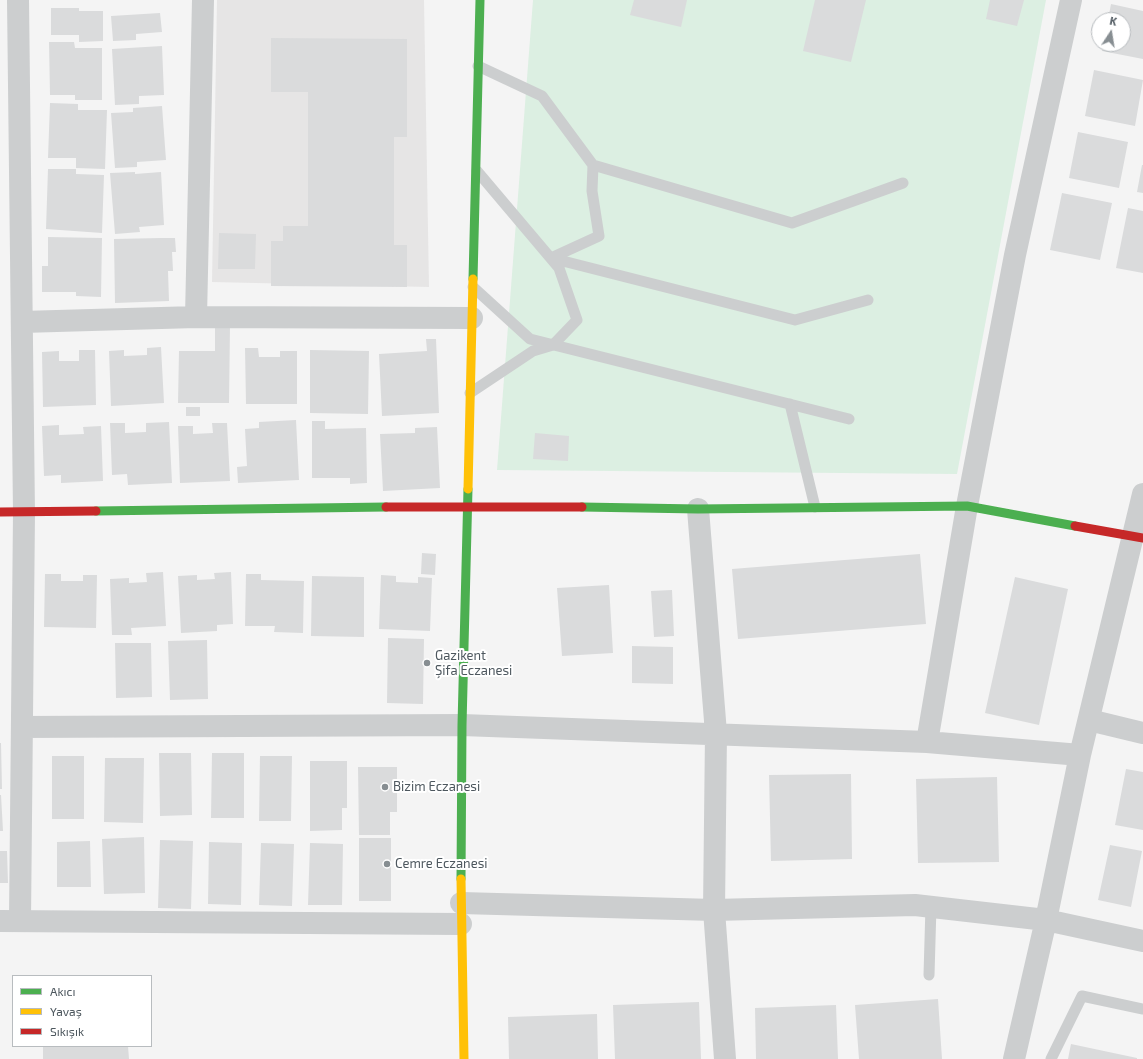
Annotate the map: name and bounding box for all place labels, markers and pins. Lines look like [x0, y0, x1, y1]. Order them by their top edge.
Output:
place label: Gazikent Şifa Eczanesi [435, 648, 512, 679]
marker: Gazikent Şifa Eczanesi [422, 658, 432, 668]
place label: Bizim Eczanesi [393, 779, 480, 795]
marker: Bizim Eczanesi [380, 782, 390, 792]
place label: Cemre Eczanesi [395, 856, 487, 872]
marker: Cemre Eczanesi [382, 859, 392, 869]

